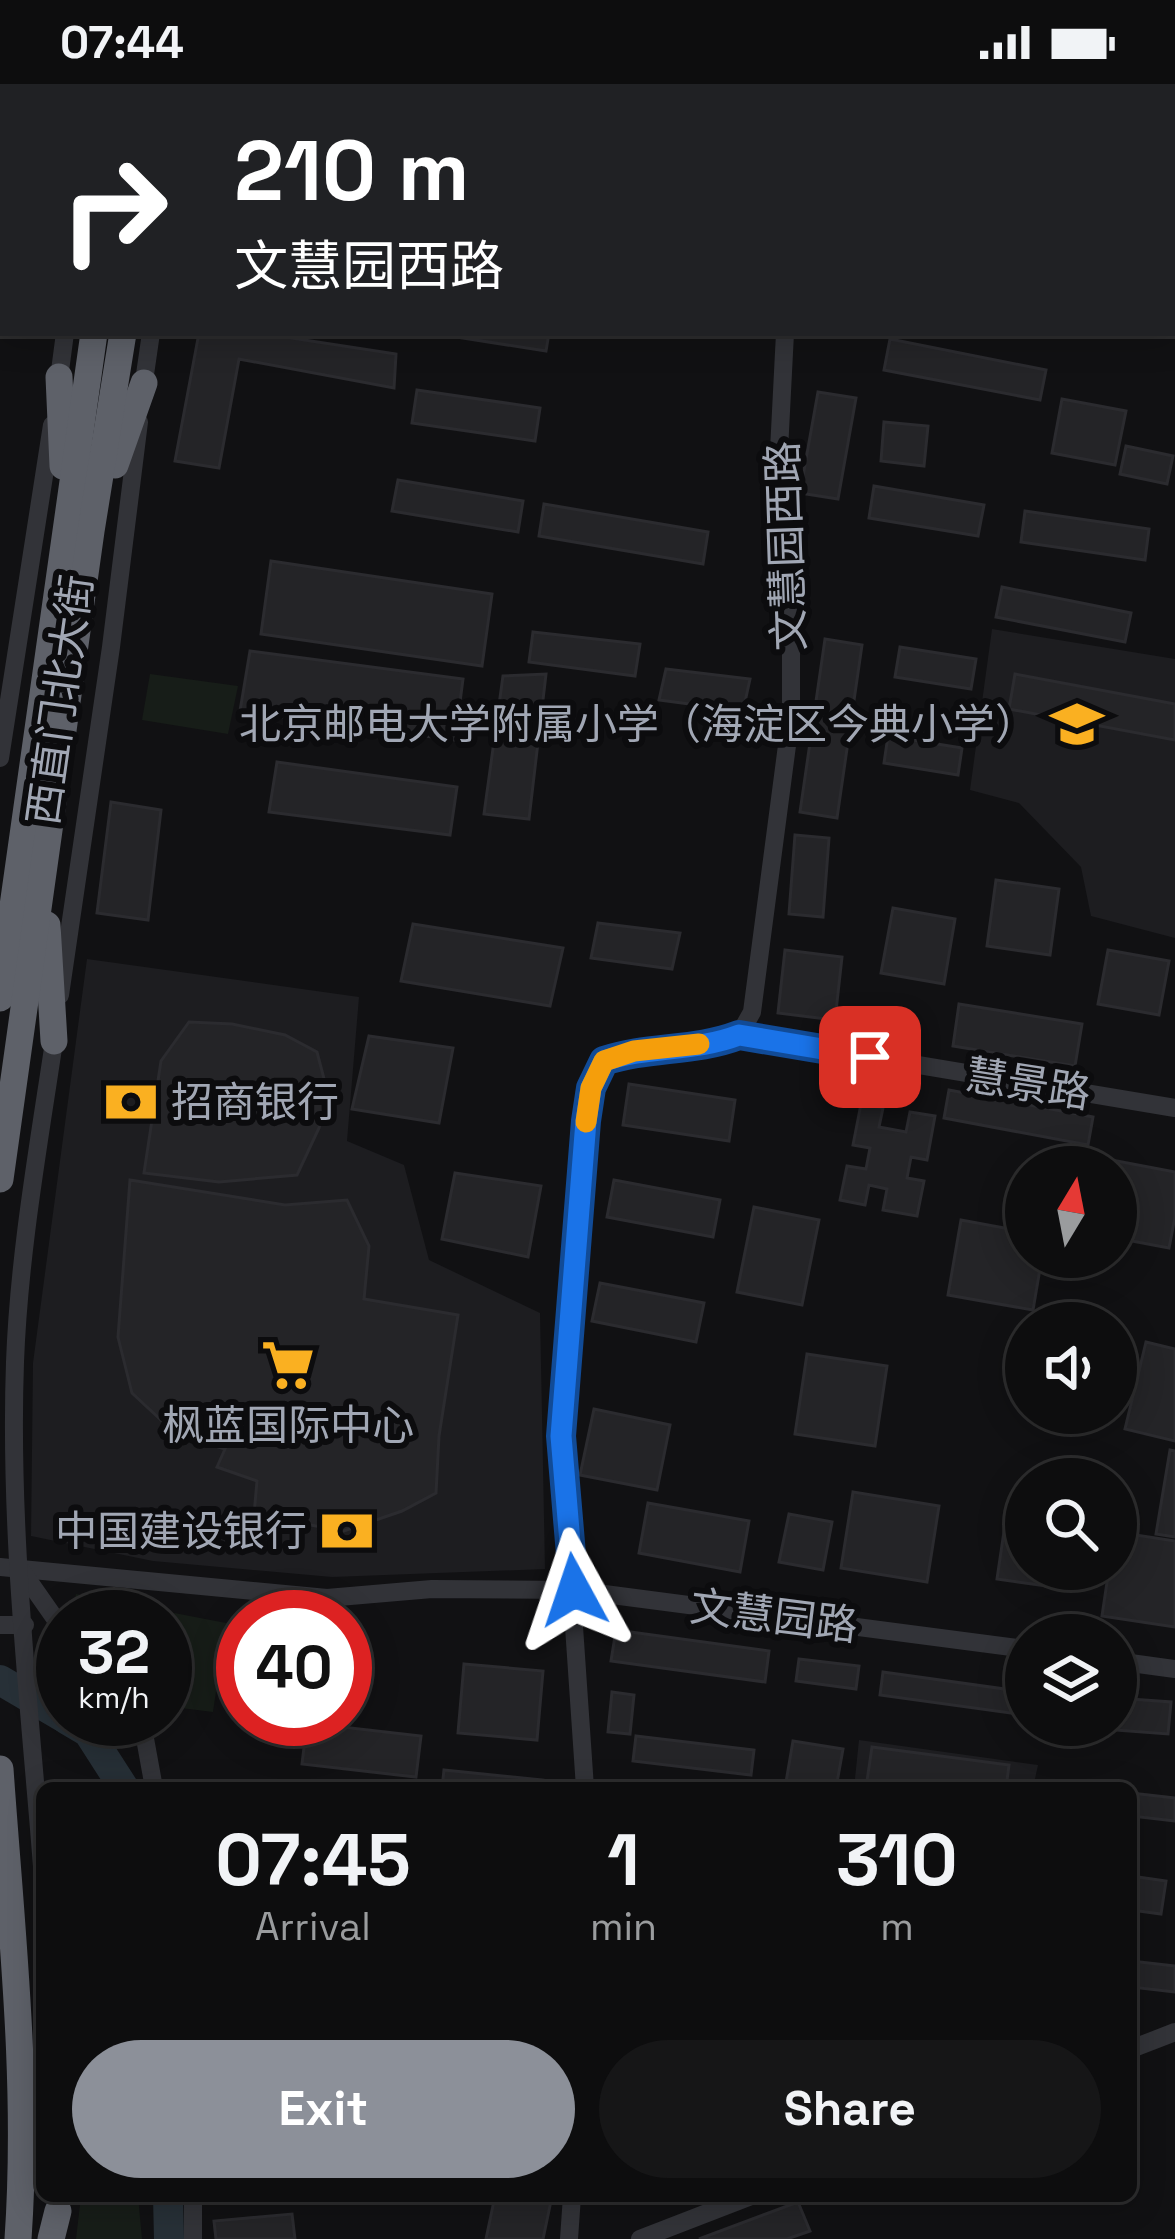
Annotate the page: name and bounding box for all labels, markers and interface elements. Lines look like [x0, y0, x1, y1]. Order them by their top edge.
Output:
text: 07:44 [60, 14, 184, 71]
text: 210 m [234, 117, 469, 225]
icon: right [36, 132, 192, 288]
text: 文慧园西路 [234, 232, 504, 301]
street label: 文慧园西路 [756, 440, 816, 652]
street label: 西直门北大街 [16, 572, 104, 828]
school or university icon: 北京邮电大学附属小学（海淀区今典小学） [1048, 695, 1106, 753]
place label: 北京邮电大学附属小学（海淀区今典小学） [239, 698, 1037, 751]
pin [819, 1006, 921, 1108]
icon: arrive [837, 1024, 903, 1090]
street label: 慧景路 [962, 1048, 1094, 1120]
bank icon: 招商银行 [102, 1073, 160, 1131]
place label: 招商银行 [171, 1076, 339, 1129]
north arrow [1005, 1146, 1137, 1278]
map controls [1005, 1146, 1137, 1746]
button: sound [1005, 1302, 1137, 1434]
supermarket icon: 枫蓝国际中心 [259, 1336, 317, 1394]
place label: 枫蓝国际中心 [162, 1399, 414, 1452]
button: search [1005, 1458, 1137, 1590]
bank icon: 中国建设银行 [318, 1502, 376, 1560]
place label: 中国建设银行 [55, 1505, 307, 1558]
position arrow [511, 1527, 637, 1653]
street label: 文慧园路 [687, 1579, 861, 1653]
speed limit sign: 40 [216, 1590, 372, 1746]
text: 32 [78, 1614, 150, 1691]
button: layers [1005, 1614, 1137, 1746]
text: km/h [78, 1678, 150, 1717]
text: 07:45 [215, 1814, 411, 1906]
text: 1 [607, 1814, 640, 1906]
text: 310 [836, 1814, 958, 1906]
text: Arrival [255, 1902, 371, 1951]
text: min [590, 1902, 657, 1951]
text: m [880, 1902, 914, 1951]
button: Exit [72, 2040, 575, 2178]
button: Share [599, 2040, 1101, 2178]

